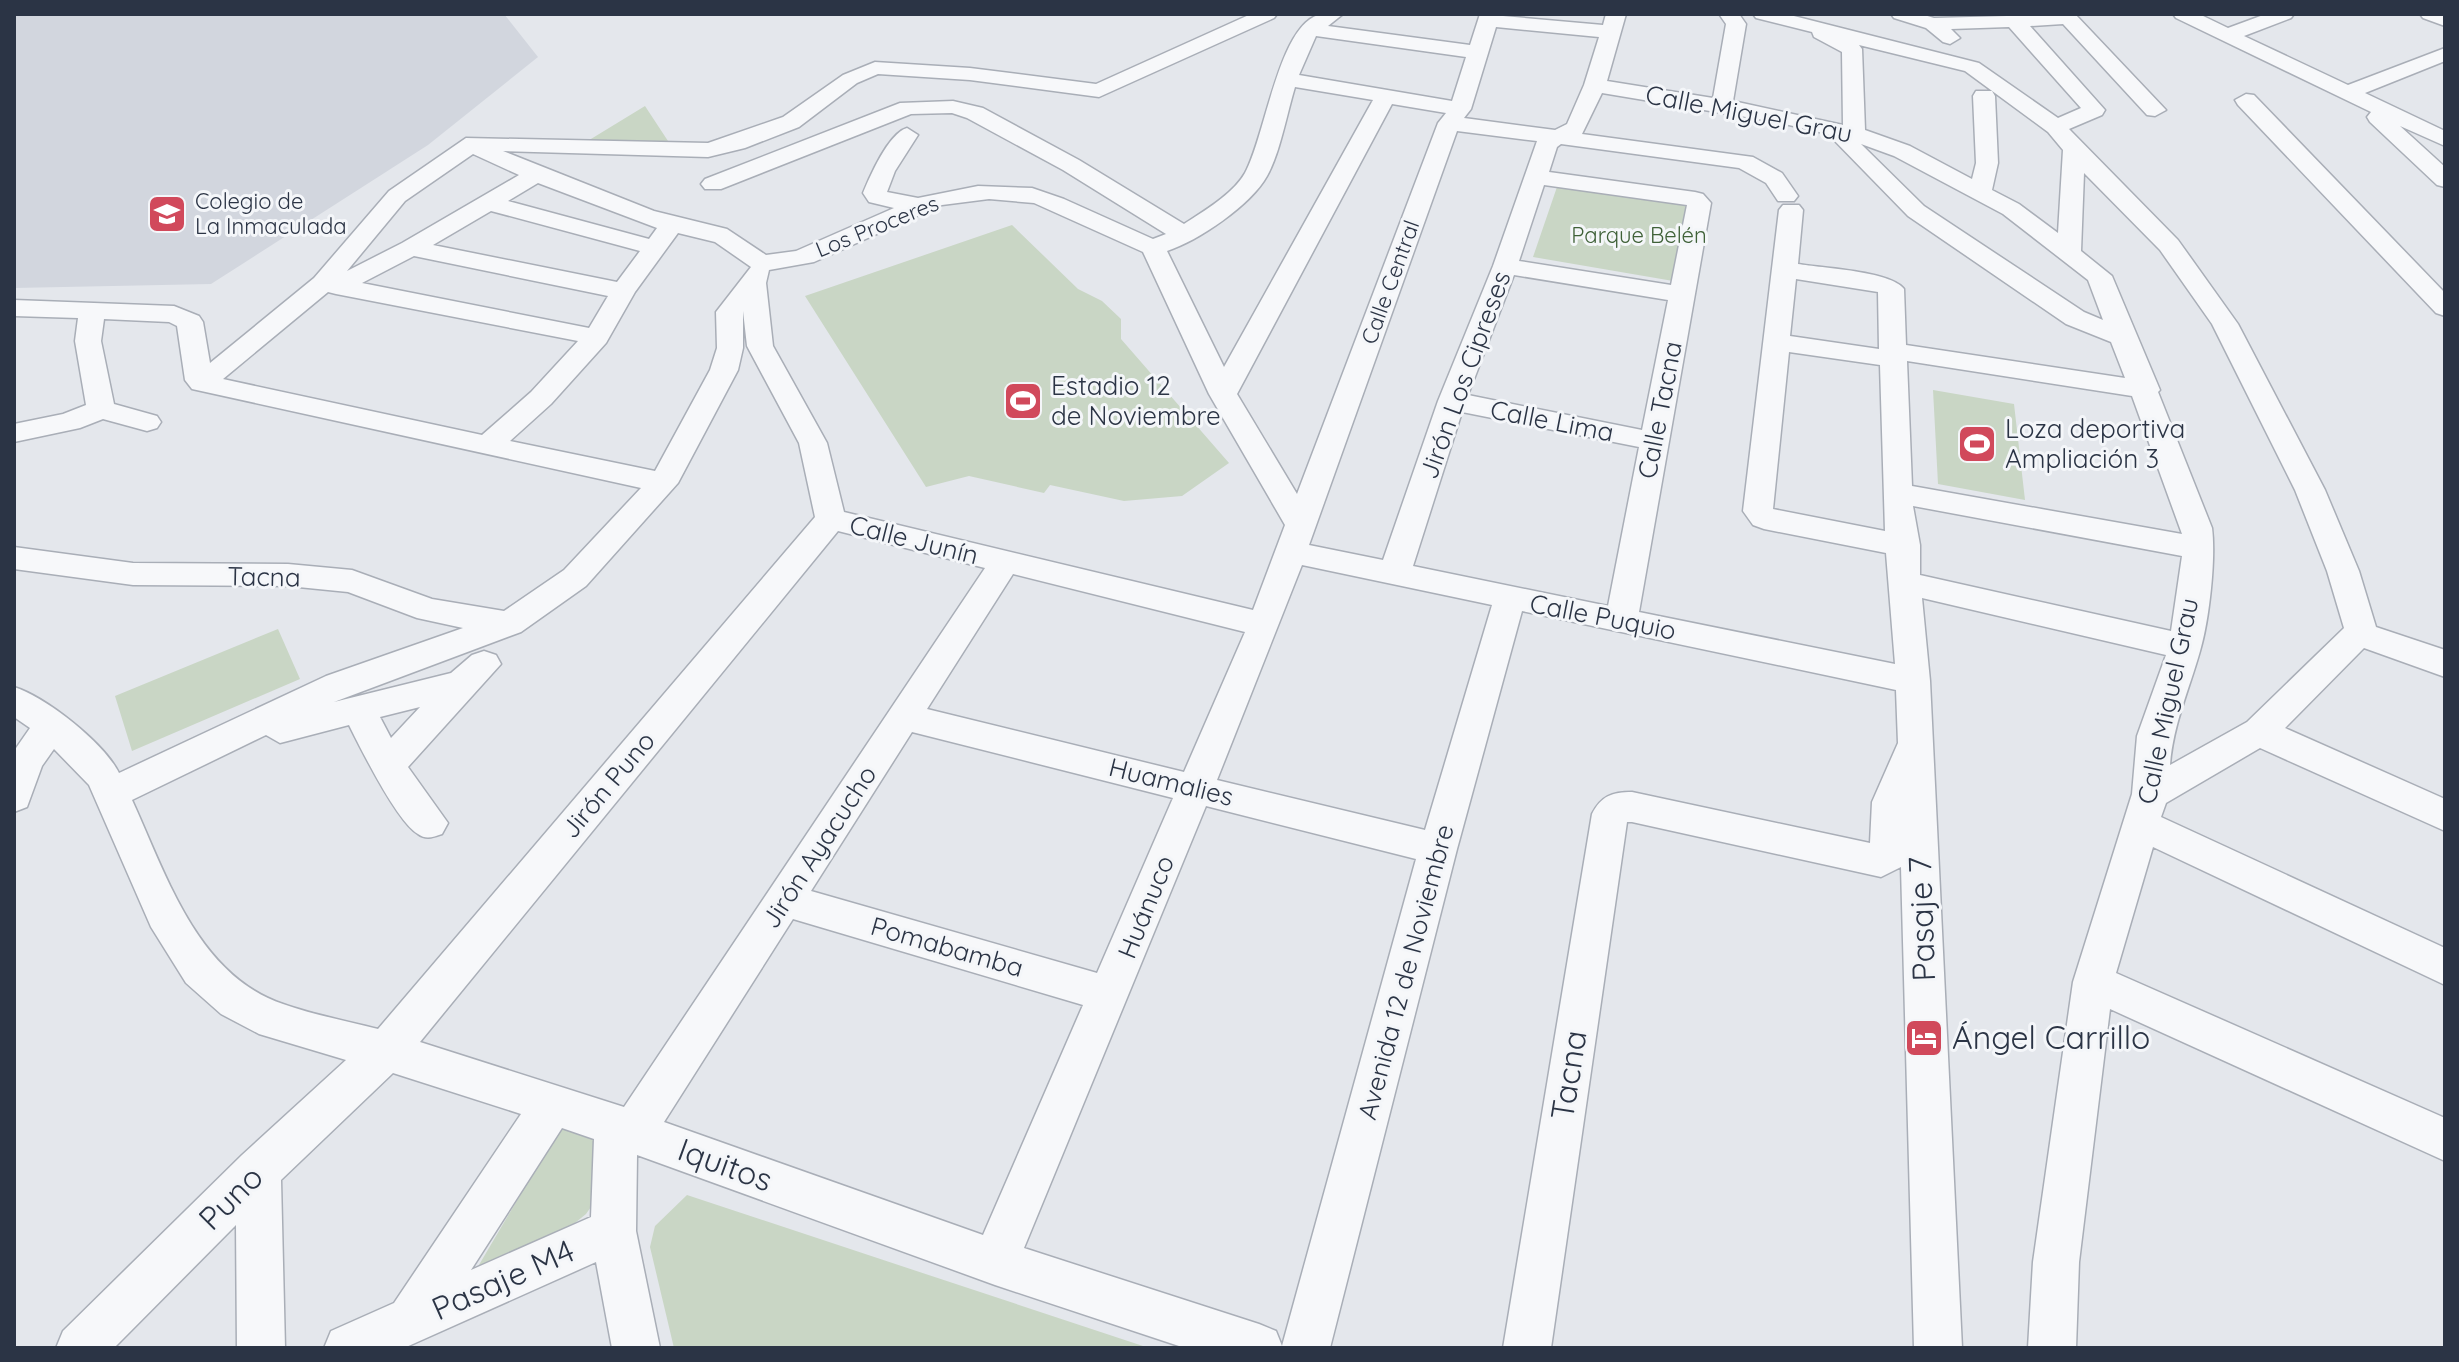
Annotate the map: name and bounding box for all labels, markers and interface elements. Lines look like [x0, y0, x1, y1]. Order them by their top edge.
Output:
street label: Calle Miguel Grau [1643, 77, 1855, 150]
place label: Colegio de La Inmaculada [195, 187, 347, 240]
street label: Los Proceres [811, 189, 943, 263]
school or university icon: Colegio de La Inmaculada [146, 193, 188, 235]
street label: Calle Central [1355, 216, 1425, 348]
park label: Parque Belén [1571, 221, 1707, 249]
street label: Jirón Los Cipreses [1412, 266, 1517, 483]
street label: Calle Tacna [1630, 338, 1689, 481]
place label: Estadio 12 de Noviembre [1051, 369, 1221, 432]
sports icon: Estadio 12 de Noviembre [1002, 380, 1044, 422]
street label: Calle Lima [1488, 392, 1617, 449]
place label: Loza deportiva Ampliación 3 [2005, 412, 2185, 475]
sports icon: Loza deportiva Ampliación 3 [1956, 423, 1998, 465]
street label: Calle Junín [846, 508, 982, 571]
street label: Tacna [227, 559, 301, 594]
street label: Calle Puquio [1527, 586, 1679, 647]
street label: Calle Miguel Grau [2130, 595, 2205, 807]
street label: Jirón Puno [553, 725, 662, 845]
street label: Huamalies [1105, 750, 1237, 813]
street label: Jirón Ayacucho [754, 759, 883, 934]
street label: Avenida 12 de Noviembre [1350, 821, 1461, 1123]
street label: Huánuco [1110, 850, 1181, 963]
street label: Pasaje 7 [1899, 856, 1943, 982]
street label: Pomabamba [867, 909, 1027, 984]
hotel icon: Ángel Carrillo [1903, 1017, 1945, 1059]
place label: Ángel Carrillo [1952, 1017, 2150, 1057]
street label: Tacna [1541, 1027, 1595, 1122]
street label: Iquitos [673, 1129, 778, 1200]
street label: Puno [190, 1157, 271, 1238]
street label: Pasaje M4 [425, 1230, 580, 1328]

